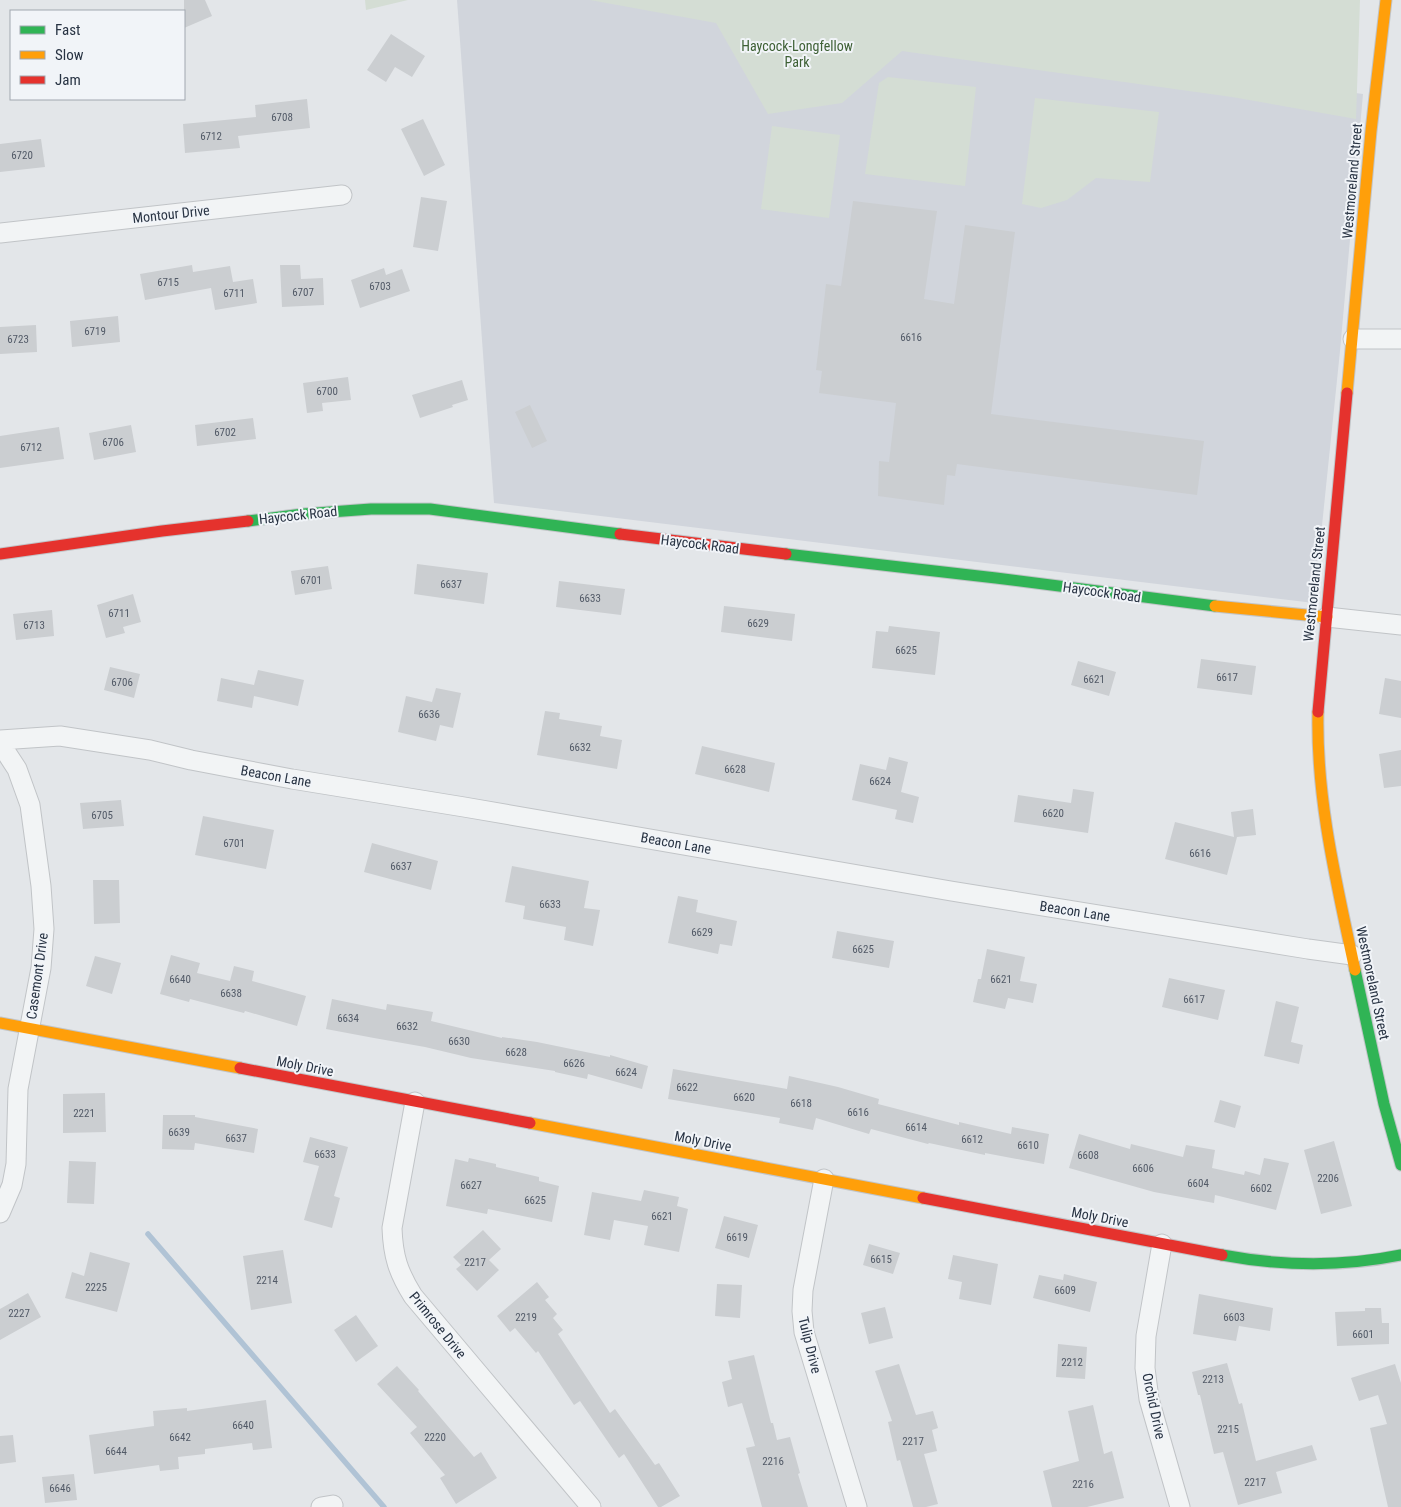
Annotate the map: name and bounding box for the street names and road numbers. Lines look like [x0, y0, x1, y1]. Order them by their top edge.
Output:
street label: Westmoreland Street [1339, 123, 1365, 239]
street label: Montour Drive [132, 202, 211, 226]
street label: Haycock Road [258, 503, 338, 527]
street label: Westmoreland Street [1300, 526, 1328, 642]
street label: Haycock Road [660, 531, 740, 557]
street label: Haycock Road [1062, 579, 1142, 605]
street label: Beacon Lane [240, 762, 313, 790]
street label: Beacon Lane [640, 829, 713, 857]
street label: Beacon Lane [1039, 898, 1112, 925]
street label: Westmoreland Street [1353, 925, 1393, 1041]
street label: Casemont Drive [23, 931, 51, 1020]
street label: Moly Drive [275, 1053, 335, 1079]
street label: Moly Drive [673, 1128, 733, 1154]
street label: Moly Drive [1070, 1204, 1130, 1230]
street label: Primrose Drive [406, 1288, 470, 1362]
street label: Tulip Drive [795, 1315, 825, 1375]
street label: Orchid Drive [1139, 1372, 1169, 1441]

